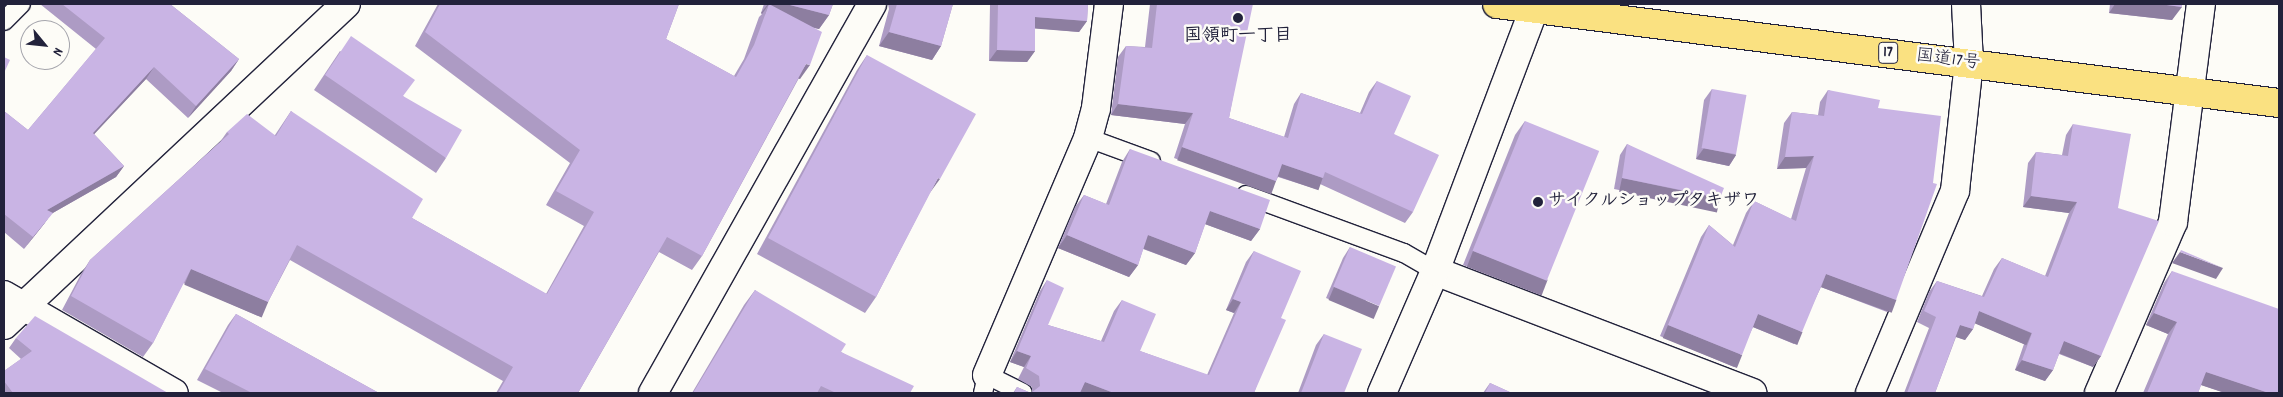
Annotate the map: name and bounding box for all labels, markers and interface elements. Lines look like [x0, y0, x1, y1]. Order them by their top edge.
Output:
marker: 国領町一丁目 [1232, 12, 1244, 24]
north arrow [20, 20, 70, 70]
place label: 国領町一丁目 [1184, 26, 1292, 48]
road number: 17 [1878, 40, 1898, 66]
text: N [47, 44, 68, 59]
street label: 国道17号 [1915, 46, 1981, 76]
place label: サイクルショップタキザワ [1548, 191, 1764, 213]
marker: サイクルショップタキザワ [1532, 196, 1544, 208]

